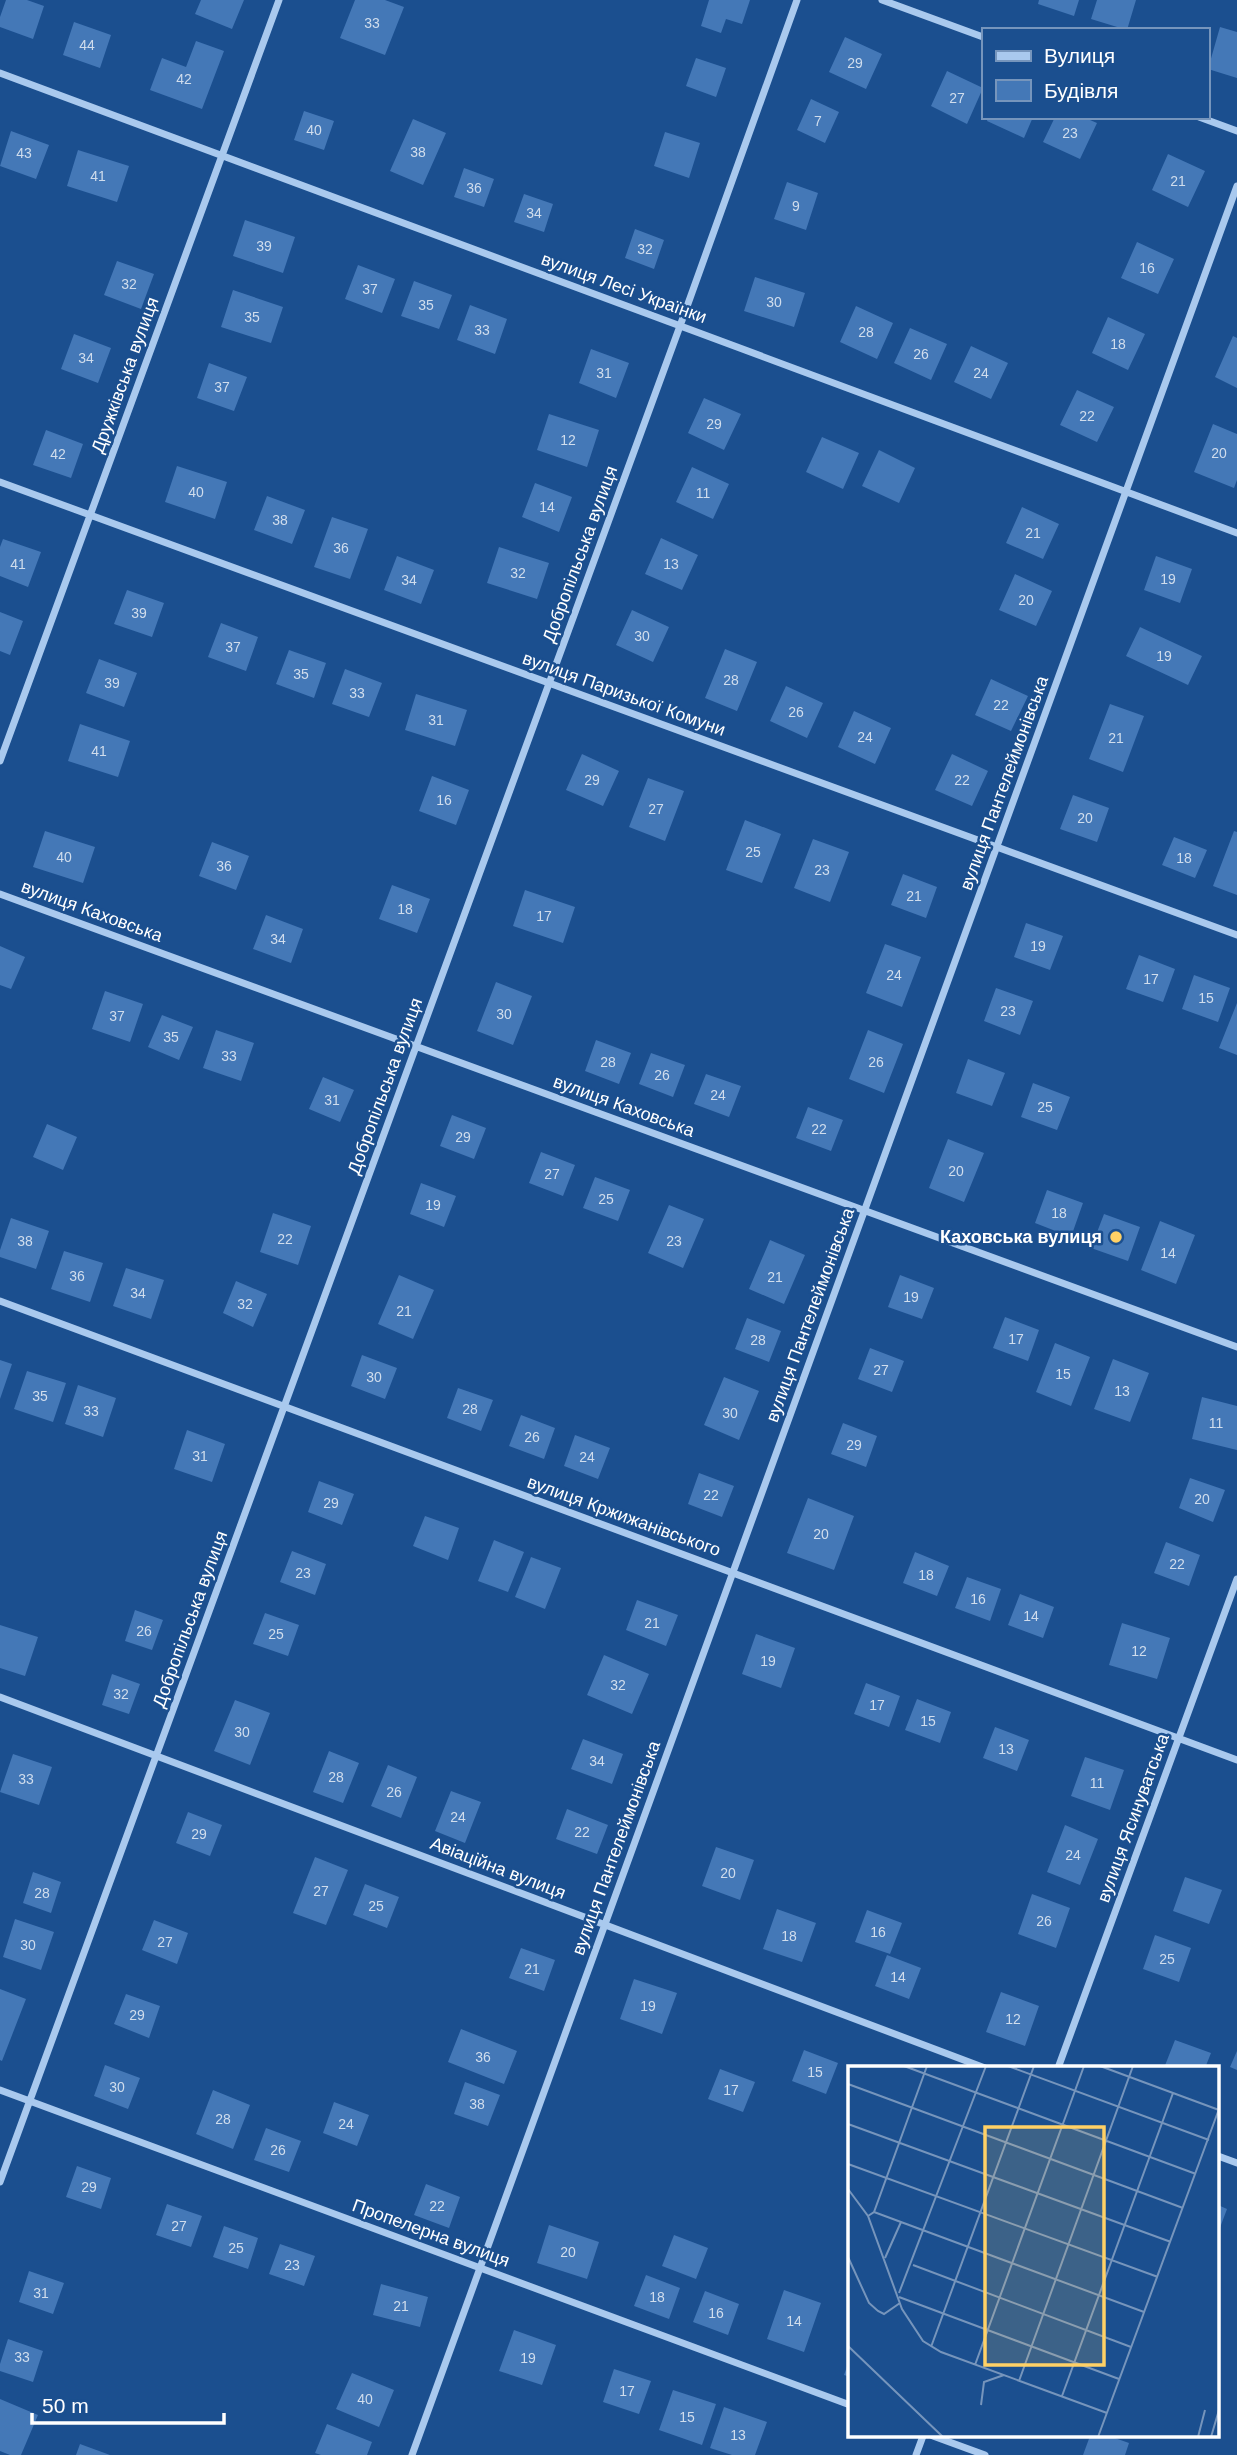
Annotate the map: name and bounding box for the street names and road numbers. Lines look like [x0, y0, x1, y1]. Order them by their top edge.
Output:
street label: вулиця Лесі Українки [539, 249, 709, 327]
street label: Дружківська вулиця [87, 294, 163, 456]
street label: Добропільська вулиця [539, 463, 621, 645]
street label: вулиця Паризької Комуни [520, 648, 728, 740]
street label: вулиця Пантелеймонівська [956, 672, 1052, 893]
street label: вулиця Каховська [19, 876, 166, 946]
street label: Добропільська вулиця [344, 995, 426, 1177]
street label: вулиця Каховська [551, 1071, 698, 1141]
street label: вулиця Пантелеймонівська [762, 1204, 858, 1425]
street label: вулиця Кржижанівського [525, 1472, 723, 1560]
street label: Добропільська вулиця [149, 1528, 231, 1710]
street label: вулиця Ясинуватська [1093, 1730, 1173, 1905]
street label: вулиця Пантелеймонівська [568, 1737, 664, 1958]
street label: Авіаційна вулиця [428, 1833, 568, 1903]
street label: Пропелерна вулиця [350, 2195, 512, 2271]

